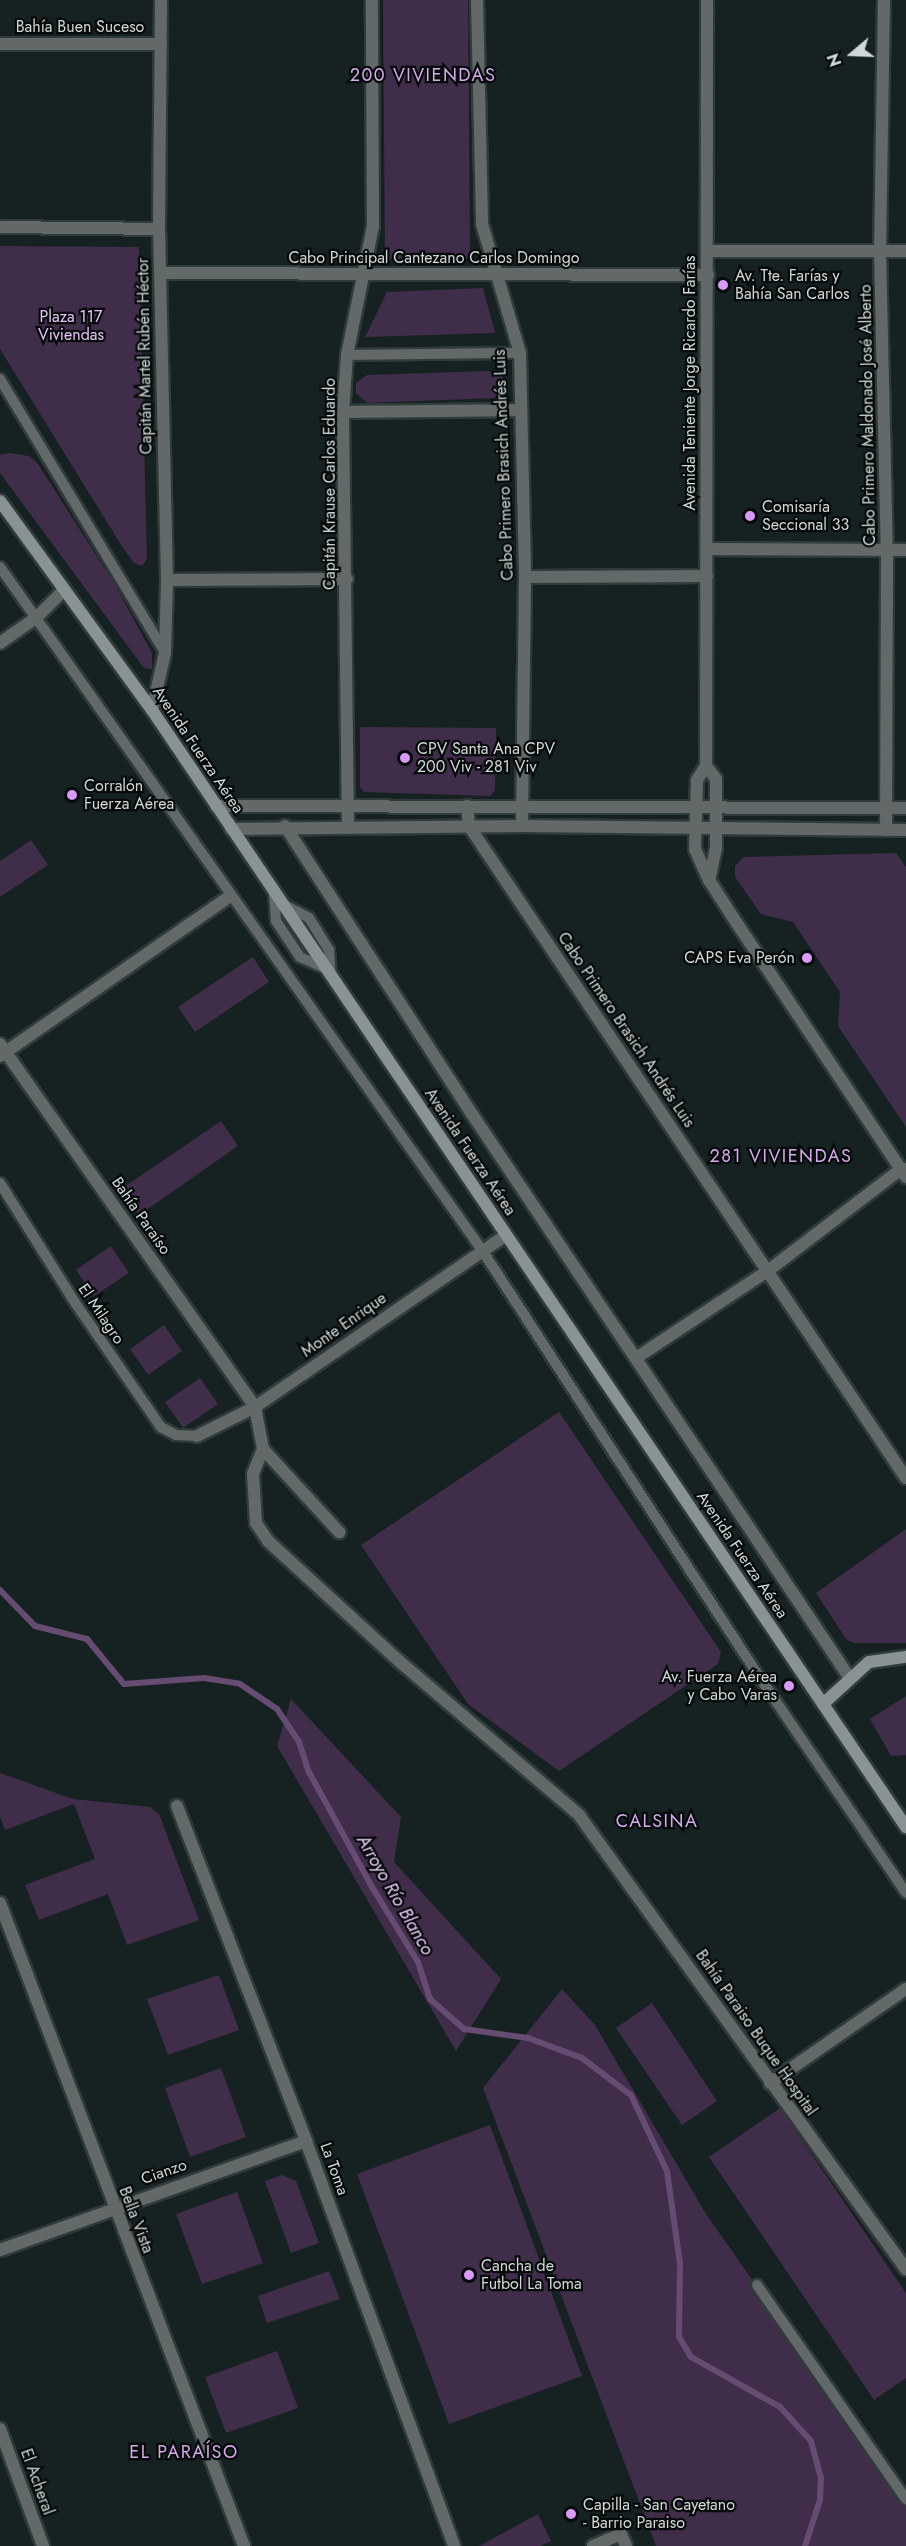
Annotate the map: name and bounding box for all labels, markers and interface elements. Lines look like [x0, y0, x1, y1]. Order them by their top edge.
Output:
street label: Bahía Buen Suceso [16, 17, 144, 37]
north arrow [822, 24, 882, 84]
text: N [822, 50, 847, 70]
district label: 200 VIVIENDAS [350, 64, 496, 86]
street label: Cabo Principal Cantezano Carlos Domingo [288, 248, 580, 268]
street label: Avenida Teniente Jorge Ricardo Farías [680, 256, 700, 510]
street label: Capitán Martel Rubén Héctor [134, 257, 156, 455]
place label: Av. Tte. Farías y Bahía San Carlos [735, 266, 849, 304]
marker: Av. Tte. Farías y Bahía San Carlos [716, 278, 730, 292]
street label: Cabo Primero Maldonado José Alberto [856, 284, 880, 546]
park label: Plaza 117 Viviendas [38, 307, 104, 345]
street label: Cabo Primero Brasich Andrés Luis [490, 349, 518, 581]
street label: Capitán Krause Carlos Eduardo [320, 378, 340, 590]
place label: Comisaría Seccional 33 [762, 497, 849, 535]
marker: Comisaría Seccional 33 [743, 509, 757, 523]
street label: Avenida Fuerza Aérea [148, 683, 248, 817]
place label: CPV Santa Ana CPV 200 Viv - 281 Viv [417, 739, 555, 777]
marker: CPV Santa Ana CPV 200 Viv - 281 Viv [398, 751, 412, 765]
place label: Corralón Fuerza Aérea [84, 776, 174, 814]
marker: Corralón Fuerza Aérea [65, 788, 79, 802]
street label: Cabo Primero Brasich Andrés Luis [553, 929, 699, 1131]
place label: CAPS Eva Perón [684, 948, 795, 968]
marker: CAPS Eva Perón [800, 951, 814, 965]
street label: Avenida Fuerza Aérea [420, 1085, 520, 1219]
district label: 281 VIVIENDAS [710, 1145, 852, 1167]
street label: Bahía Paraíso [107, 1174, 175, 1258]
street label: El Milagro [74, 1280, 128, 1348]
street label: Monte Enrique [298, 1289, 390, 1361]
street label: Avenida Fuerza Aérea [692, 1488, 792, 1622]
place label: Av. Fuerza Aérea y Cabo Varas [661, 1667, 777, 1705]
marker: Av. Fuerza Aérea y Cabo Varas [782, 1679, 796, 1693]
district label: CALSINA [616, 1810, 698, 1832]
water label: Arroyo Río Blanco [352, 1831, 438, 1959]
street label: Bahía Paraiso Buque Hospital [691, 1946, 821, 2120]
street label: La Toma [316, 2140, 352, 2198]
street label: Cianzo [139, 2155, 189, 2189]
street label: Bella Vista [115, 2184, 157, 2256]
place label: Cancha de Futbol La Toma [481, 2256, 582, 2294]
marker: Cancha de Futbol La Toma [462, 2268, 476, 2282]
district label: EL PARAÍSO [129, 2441, 239, 2463]
street label: El Acheral [16, 2446, 58, 2518]
place label: Capilla - San Cayetano - Barrio Paraiso [583, 2495, 735, 2533]
marker: Capilla - San Cayetano - Barrio Paraiso [564, 2507, 578, 2521]

